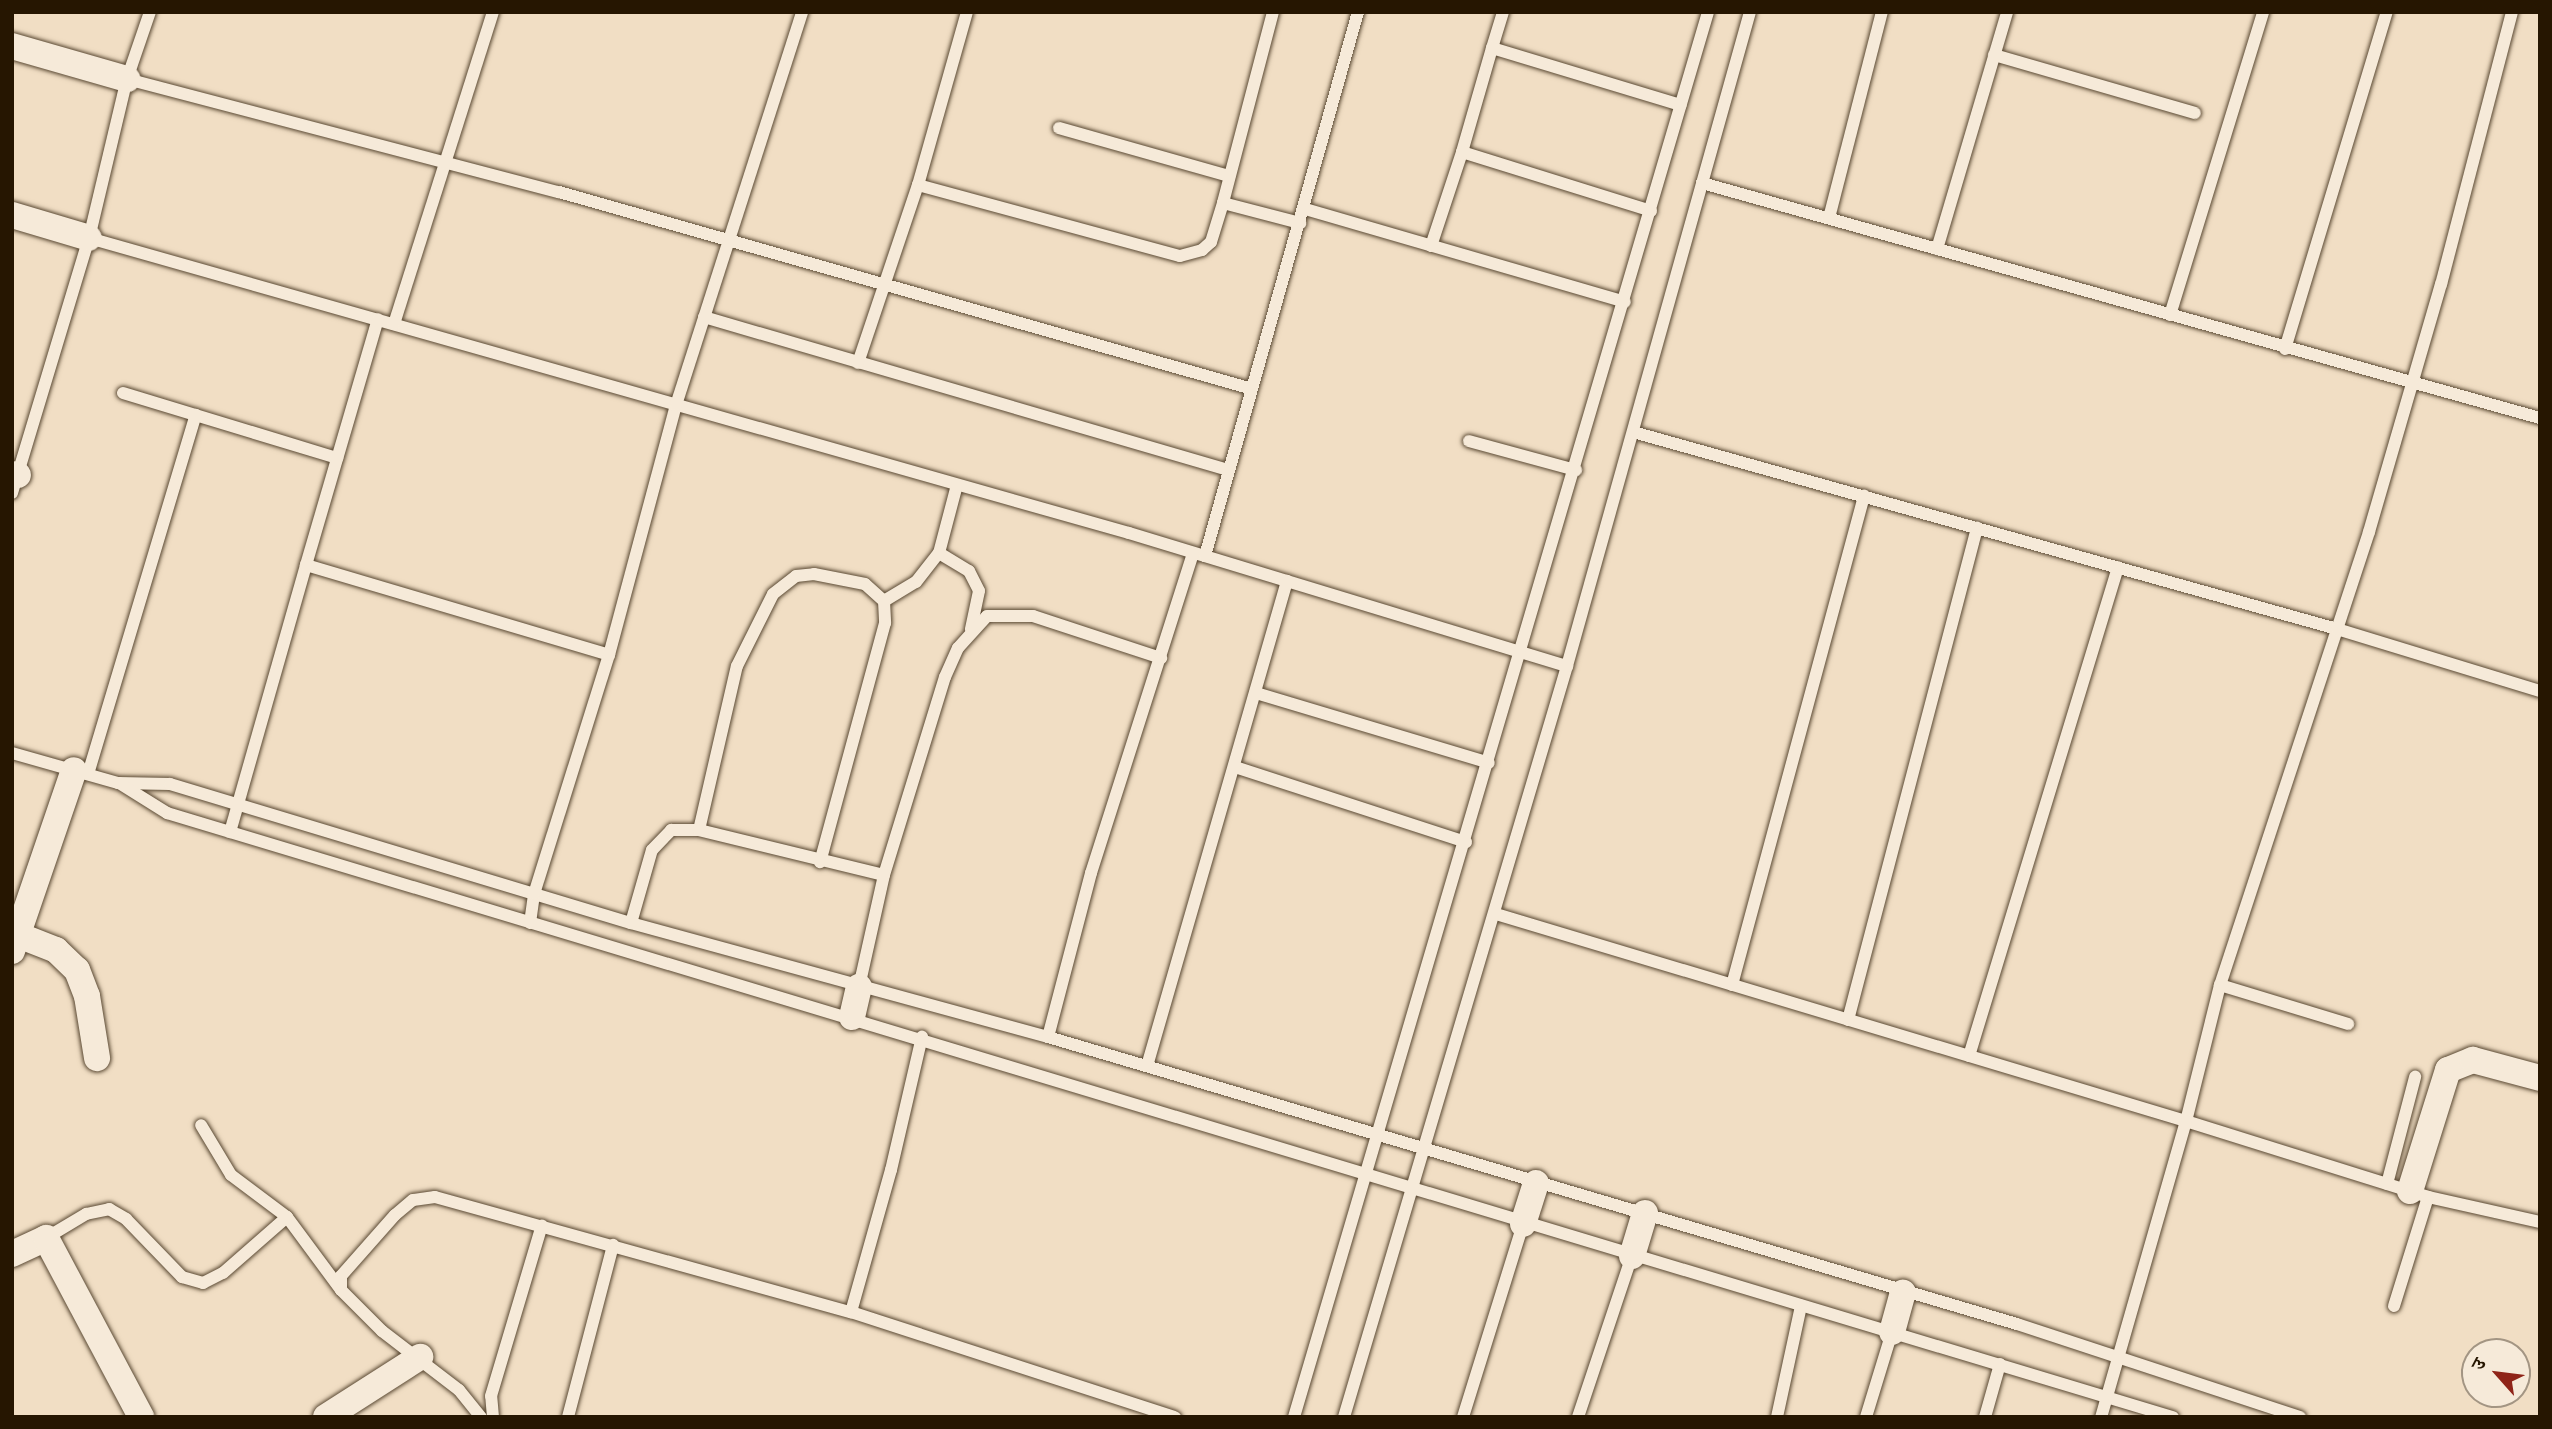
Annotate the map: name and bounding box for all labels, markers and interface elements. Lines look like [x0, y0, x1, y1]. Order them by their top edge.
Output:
north arrow [2461, 1338, 2531, 1408]
text: उ [2466, 1354, 2492, 1374]

